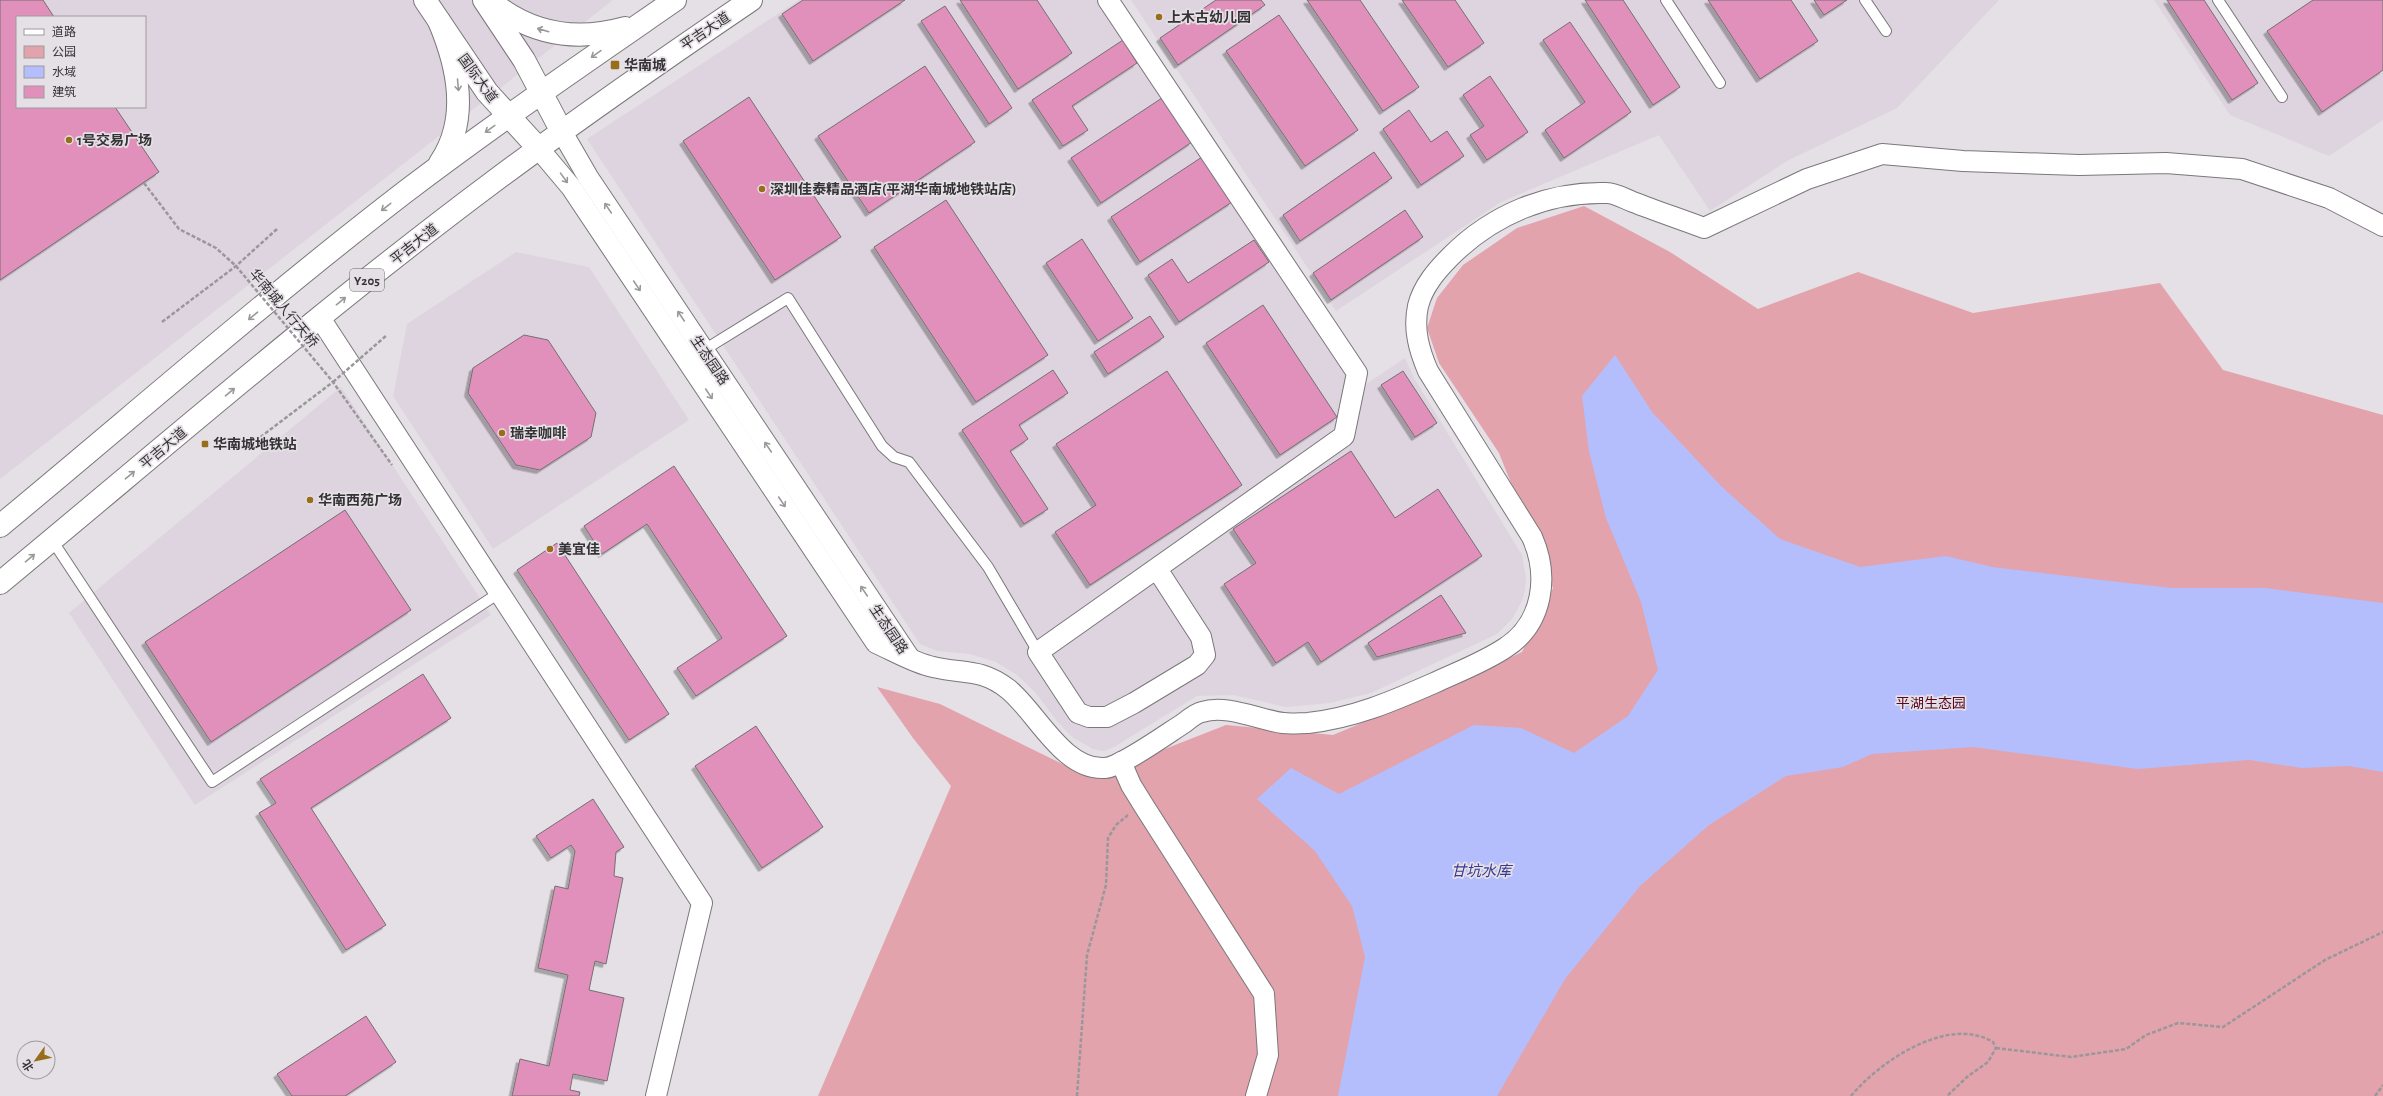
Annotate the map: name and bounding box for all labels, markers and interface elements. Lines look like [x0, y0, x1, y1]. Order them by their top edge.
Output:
street label: 平吉大道 [678, 10, 733, 53]
place label: 上木古幼儿园 [1167, 10, 1251, 25]
marker: 上木古幼儿园 [1154, 12, 1164, 22]
legend [16, 16, 146, 108]
text: 道路 [52, 25, 76, 38]
one-way arrow [537, 26, 550, 33]
text: 公园 [52, 46, 76, 58]
one-way arrow [591, 50, 602, 58]
street label: 国际大道 [455, 51, 500, 105]
place label: 华南城 [624, 57, 666, 73]
marker: 华南城 [609, 59, 621, 71]
text: 水域 [52, 66, 76, 78]
one-way arrow [454, 78, 461, 91]
text: 建筑 [52, 85, 76, 98]
one-way arrow [485, 125, 496, 133]
place label: 1号交易广场 [77, 132, 152, 148]
marker: 1号交易广场 [64, 135, 74, 145]
one-way arrow [560, 173, 568, 184]
place label: 深圳佳泰精品酒店(平湖华南城地铁站店) [770, 181, 1016, 197]
marker: 深圳佳泰精品酒店(平湖华南城地铁站店) [757, 184, 767, 194]
one-way arrow [381, 203, 392, 211]
one-way arrow [604, 203, 612, 214]
street label: 平吉大道 [388, 221, 441, 268]
street label: 华南城人行天桥 [246, 265, 322, 351]
road number: Y205 [350, 269, 384, 291]
one-way arrow [633, 280, 641, 291]
one-way arrow [336, 297, 347, 305]
one-way arrow [676, 310, 684, 322]
one-way arrow [248, 311, 258, 320]
street label: 生态园路 [688, 333, 731, 388]
one-way arrow [225, 388, 235, 397]
one-way arrow [706, 388, 714, 400]
street label: 平吉大道 [137, 425, 190, 472]
place label: 瑞幸咖啡 [510, 426, 567, 441]
marker: 瑞幸咖啡 [497, 428, 507, 438]
place label: 华南城地铁站 [213, 436, 297, 452]
marker: 华南城地铁站 [200, 439, 210, 449]
one-way arrow [764, 442, 772, 453]
one-way arrow [125, 471, 135, 480]
place label: 华南西苑广场 [318, 492, 402, 508]
marker: 华南西苑广场 [305, 495, 315, 505]
one-way arrow [778, 496, 786, 507]
place label: 美宜佳 [558, 541, 600, 557]
marker: 美宜佳 [545, 544, 555, 554]
one-way arrow [25, 554, 35, 563]
one-way arrow [860, 585, 868, 596]
street label: 生态园路 [867, 602, 910, 657]
park label: 平湖生态园 [1896, 696, 1966, 711]
water label: 甘坑水库 [1451, 863, 1514, 879]
north arrow [16, 1040, 56, 1080]
text: 北 [20, 1058, 36, 1073]

